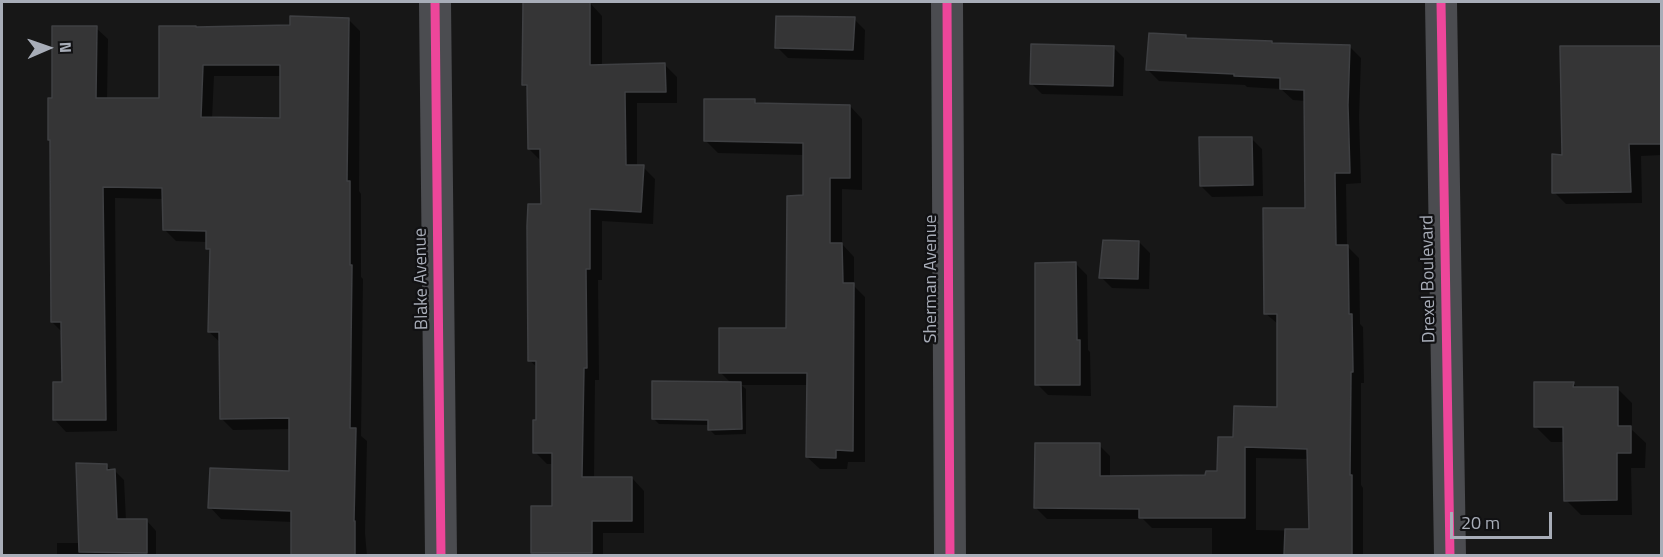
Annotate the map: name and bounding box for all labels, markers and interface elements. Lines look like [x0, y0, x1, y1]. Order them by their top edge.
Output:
north arrow [18, 18, 78, 78]
text: N [54, 41, 78, 53]
street label: Sherman Avenue [921, 215, 943, 343]
street label: Drexel Boulevard [1417, 215, 1441, 343]
street label: Blake Avenue [410, 228, 434, 330]
scale bar [1453, 500, 1555, 538]
text: 20 m [1461, 509, 1500, 536]

